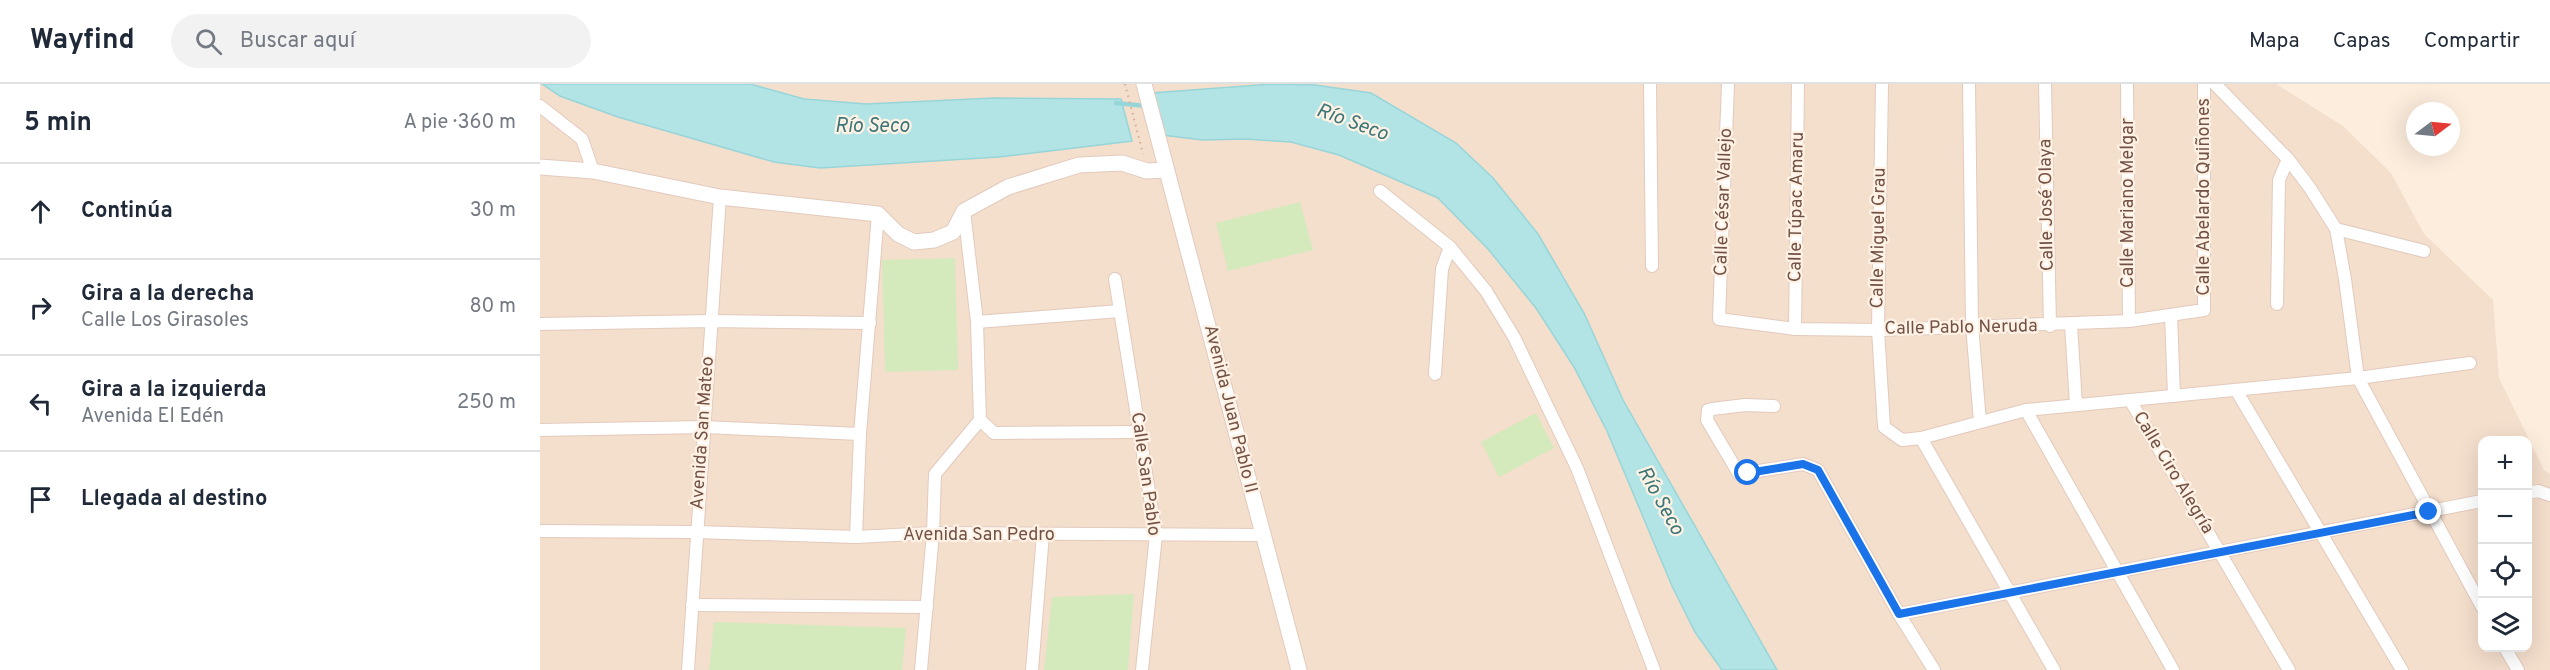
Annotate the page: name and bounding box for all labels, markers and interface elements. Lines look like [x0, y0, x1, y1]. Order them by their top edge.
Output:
search box [171, 14, 591, 68]
text: Wayfind [30, 23, 135, 59]
icon: search [192, 25, 225, 58]
text: Buscar aquí [240, 28, 355, 55]
text: Mapa [2249, 28, 2300, 55]
text: Capas [2333, 28, 2391, 55]
text: Compartir [2424, 28, 2520, 55]
water label: Río Seco [1313, 98, 1392, 148]
street label: Calle Abelardo Quiñones [2193, 98, 2216, 296]
north arrow [2406, 102, 2460, 156]
text: 5 min [24, 107, 92, 140]
text: A pie · 360 m [404, 110, 516, 136]
water label: Río Seco [835, 114, 910, 140]
street label: Calle Mariano Melgar [2117, 118, 2140, 288]
street label: Calle César Vallejo [1710, 128, 1738, 276]
street label: Calle Túpac Amaru [1784, 132, 1810, 282]
street label: Calle José Olaya [2034, 139, 2060, 271]
street label: Calle Miguel Grau [1866, 167, 1892, 309]
icon: ahead [24, 195, 57, 228]
text: Continúa [81, 198, 173, 225]
text: 30 m [470, 198, 516, 224]
text: Gira a la derecha [81, 281, 254, 308]
icon: right [24, 291, 57, 324]
text: 80 m [470, 294, 516, 320]
text: Calle Los Girasoles [81, 308, 249, 334]
street label: Calle Pablo Neruda [1884, 315, 2038, 341]
street label: Avenida Juan Pablo II [1198, 322, 1262, 496]
street label: Avenida San Mateo [686, 356, 720, 510]
text: Gira a la izquierda [81, 377, 267, 404]
icon: left [24, 387, 57, 420]
text: 250 m [457, 390, 516, 416]
text: Avenida El Edén [81, 404, 224, 430]
street label: Calle Ciro Alegría [2127, 407, 2219, 539]
street label: Calle San Pablo [1125, 411, 1165, 537]
map controls [2478, 436, 2532, 652]
button: + [2478, 436, 2532, 490]
route start [1734, 459, 1760, 485]
water label: Río Seco [1631, 462, 1690, 540]
icon: arrive [24, 483, 57, 516]
text: Llegada al destino [81, 486, 267, 513]
button: − [2478, 490, 2532, 544]
route end [2415, 498, 2441, 524]
street label: Avenida San Pedro [903, 524, 1055, 547]
button: locate [2478, 544, 2532, 598]
button: layers [2478, 598, 2532, 652]

